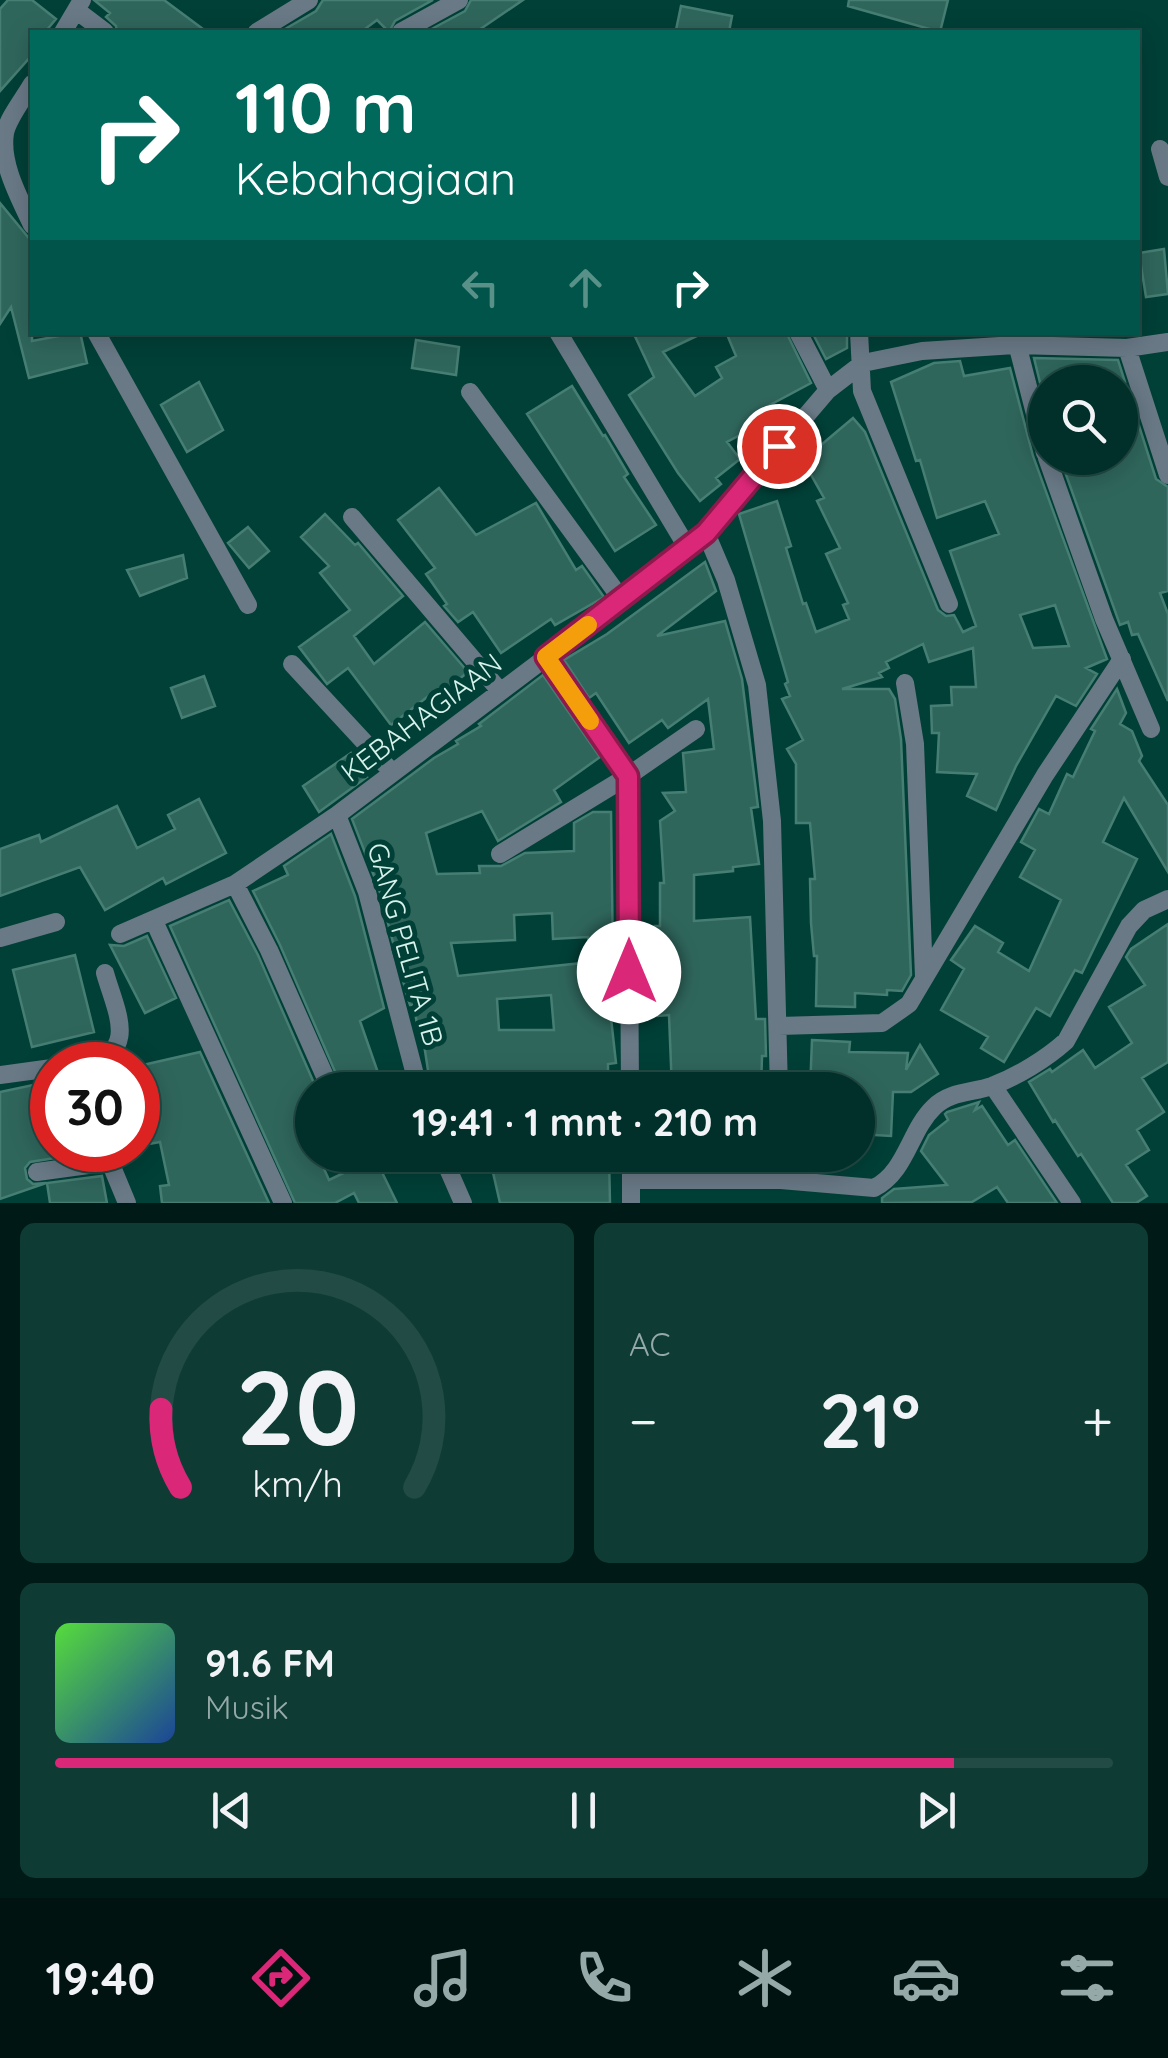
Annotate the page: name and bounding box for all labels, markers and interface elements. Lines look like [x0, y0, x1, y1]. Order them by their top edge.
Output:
text: 110 m [235, 63, 417, 151]
icon: right [70, 70, 200, 200]
text: Kebahagiaan [235, 150, 516, 206]
icon: left [453, 260, 508, 315]
icon: ahead [558, 260, 613, 315]
icon: right [663, 260, 718, 315]
map controls [1028, 365, 1138, 475]
button: search [1028, 365, 1138, 475]
pin [737, 404, 822, 489]
icon: arrive [752, 419, 807, 474]
street label: KEBAHAGIAAN [334, 645, 508, 789]
street label: GANG PELITA 1B [360, 839, 452, 1049]
position arrow [577, 920, 681, 1024]
speed limit sign: 30 [30, 1042, 160, 1172]
text: 19:41 · 1 mnt · 210 m [412, 1098, 758, 1146]
text: AC [629, 1324, 670, 1364]
text: 20 [235, 1341, 359, 1471]
text: 21° [819, 1373, 920, 1467]
text: − [629, 1386, 658, 1455]
text: + [1082, 1386, 1113, 1455]
text: km/h [252, 1461, 342, 1506]
text: 91.6 FM [205, 1639, 335, 1687]
text: Musik [205, 1687, 289, 1727]
icon: previous [204, 1783, 259, 1838]
icon: pause [556, 1783, 611, 1838]
icon: next [909, 1783, 964, 1838]
icon: directions [246, 1943, 316, 2013]
icon: music [408, 1943, 478, 2013]
icon: phone [569, 1943, 639, 2013]
icon: climate [730, 1943, 800, 2013]
icon: car [891, 1943, 961, 2013]
icon: filters [1052, 1943, 1122, 2013]
text: 19:40 [46, 1950, 155, 2006]

